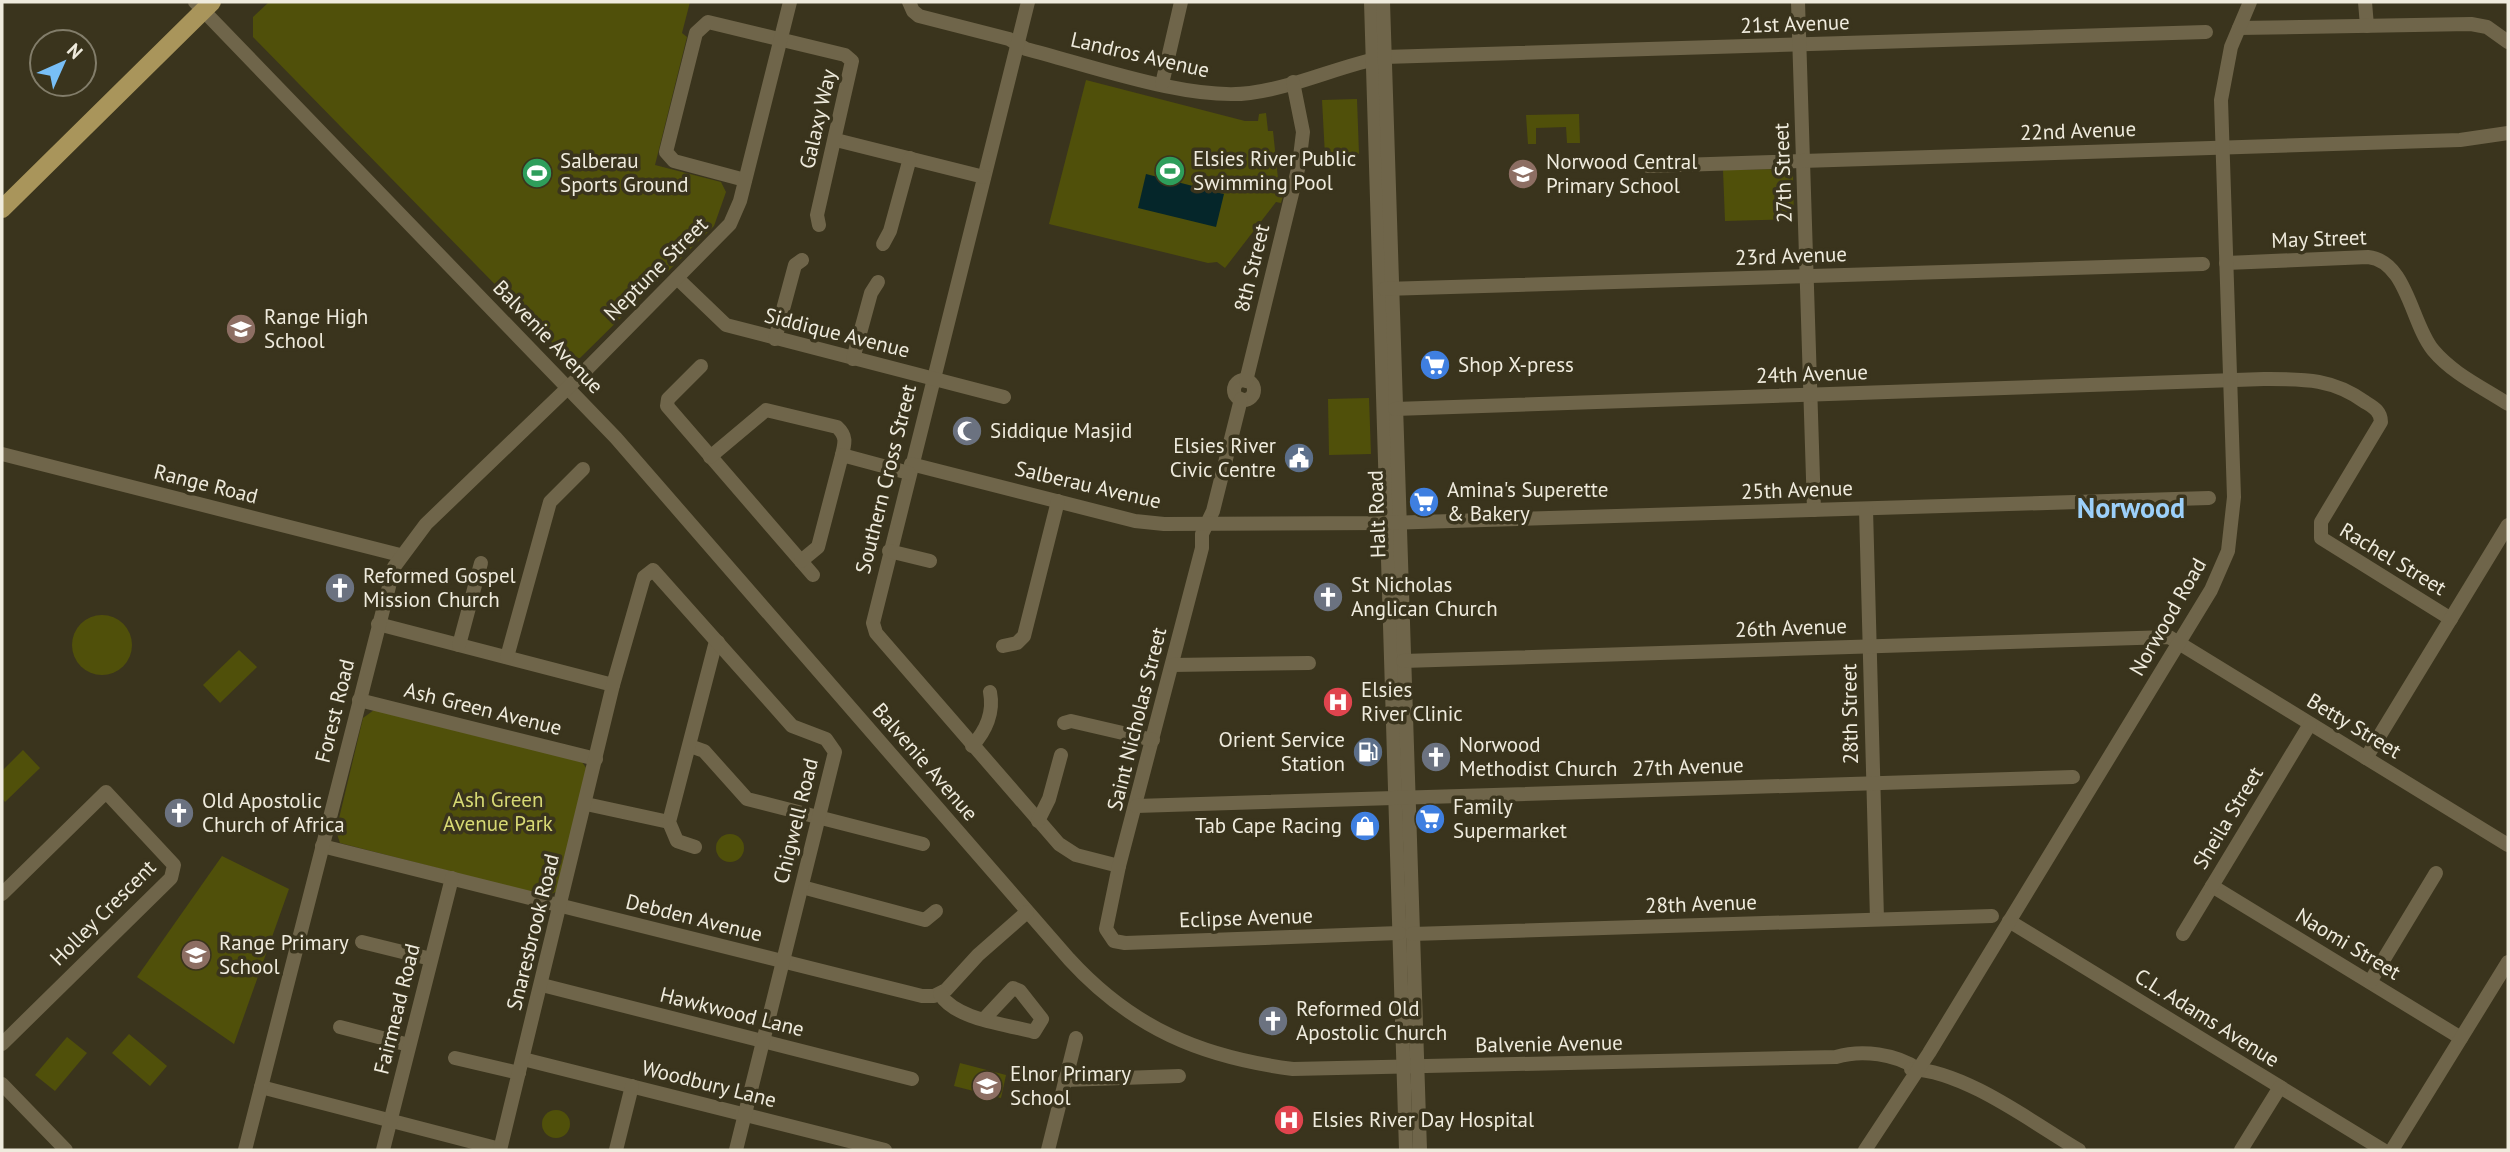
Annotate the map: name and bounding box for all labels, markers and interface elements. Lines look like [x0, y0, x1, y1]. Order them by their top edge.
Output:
street label: 21st Avenue [1740, 8, 1850, 39]
street label: Landros Avenue [1068, 25, 1212, 84]
north arrow [28, 28, 98, 98]
text: N [62, 38, 88, 64]
street label: Galaxy Way [793, 66, 842, 171]
street label: 22nd Avenue [2019, 115, 2137, 146]
street label: 27th Street [1767, 122, 1798, 224]
place label: Elsies River Public Swimming Pool [1193, 145, 1356, 196]
place label: Salberau Sports Ground [560, 147, 688, 198]
place label: Norwood Central Primary School [1546, 148, 1697, 199]
sports icon: Elsies River Public Swimming Pool [1153, 154, 1187, 188]
sports icon: Salberau Sports Ground [520, 156, 554, 190]
school or university icon: Norwood Central Primary School [1506, 157, 1540, 191]
street label: Neptune Street [598, 211, 713, 326]
street label: 8th Street [1228, 221, 1275, 314]
street label: May Street [2271, 223, 2367, 254]
street label: 23rd Avenue [1735, 240, 1847, 271]
street label: Balvenie Avenue [487, 274, 609, 399]
street label: Siddique Avenue [762, 301, 913, 364]
place label: Range High School [264, 303, 368, 354]
school or university icon: Range High School [224, 312, 258, 346]
supermarket icon: Shop X-press [1418, 348, 1452, 382]
place label: Shop X-press [1458, 351, 1574, 378]
street label: 24th Avenue [1756, 358, 1868, 389]
street label: Southern Cross Street [849, 381, 922, 576]
mosque icon: Siddique Masjid [950, 414, 984, 448]
place label: Siddique Masjid [990, 417, 1132, 444]
place label: Elsies River Civic Centre [1170, 432, 1276, 483]
public building icon: Elsies River Civic Centre [1282, 441, 1316, 475]
street label: Salberau Avenue [1012, 455, 1164, 514]
street label: Range Road [151, 458, 261, 509]
street label: Halt Road [1361, 470, 1392, 558]
street label: 25th Avenue [1741, 474, 1853, 505]
place label: Amina's Superette & Bakery [1447, 476, 1608, 527]
supermarket icon: Amina's Superette & Bakery [1407, 485, 1441, 519]
district label: Norwood [2077, 489, 2185, 526]
street label: Rachel Street [2335, 516, 2452, 601]
street label: Norwood Road [2123, 553, 2212, 680]
place label: Reformed Gospel Mission Church [363, 562, 516, 613]
church icon: Reformed Gospel Mission Church [323, 571, 357, 605]
place label: St Nicholas Anglican Church [1351, 571, 1498, 622]
church icon: St Nicholas Anglican Church [1311, 580, 1345, 614]
street label: 26th Avenue [1735, 612, 1847, 643]
street label: Saint Nicholas Street [1101, 624, 1172, 813]
street label: Forest Road [309, 656, 360, 766]
street label: 28th Street [1835, 663, 1864, 765]
street label: Ash Green Avenue [402, 676, 565, 741]
place label: Elsies River Clinic [1361, 676, 1463, 727]
hospital icon: Elsies River Clinic [1321, 685, 1355, 719]
street label: Betty Street [2302, 687, 2406, 764]
street label: Balvenie Avenue [867, 697, 984, 826]
place label: Orient Service Station [1219, 726, 1345, 777]
place label: Norwood Methodist Church [1459, 731, 1618, 782]
fuel station icon: Orient Service Station [1351, 735, 1385, 769]
church icon: Norwood Methodist Church [1419, 740, 1453, 774]
street label: 27th Avenue [1632, 751, 1744, 782]
street label: Chigwell Road [767, 755, 824, 887]
street label: Sheila Street [2186, 762, 2269, 874]
park label: Ash Green Avenue Park [443, 786, 553, 837]
place label: Old Apostolic Church of Africa [202, 787, 345, 838]
place label: Family Supermarket [1453, 793, 1567, 844]
church icon: Old Apostolic Church of Africa [162, 796, 196, 830]
supermarket icon: Family Supermarket [1413, 802, 1447, 836]
shop icon: Tab Cape Racing [1348, 809, 1382, 843]
place label: Tab Cape Racing [1195, 812, 1342, 839]
street label: Snaresbrook Road [500, 851, 565, 1013]
street label: Holley Crescent [44, 854, 161, 971]
street label: Debden Avenue [623, 888, 765, 948]
street label: 28th Avenue [1645, 888, 1757, 919]
street label: Eclipse Avenue [1179, 902, 1313, 933]
street label: Naomi Street [2291, 902, 2406, 985]
place label: Range Primary School [219, 929, 349, 980]
school or university icon: Range Primary School [179, 938, 213, 972]
street label: Fairmead Road [367, 941, 426, 1077]
street label: C.L. Adams Avenue [2130, 962, 2285, 1073]
street label: Hawkwood Lane [657, 981, 807, 1042]
place label: Reformed Old Apostolic Church [1296, 995, 1447, 1046]
church icon: Reformed Old Apostolic Church [1256, 1004, 1290, 1038]
street label: Balvenie Avenue [1475, 1029, 1623, 1058]
street label: Woodbury Lane [639, 1054, 779, 1113]
place label: Elnor Primary School [1010, 1060, 1131, 1111]
school or university icon: Elnor Primary School [970, 1069, 1004, 1103]
hospital icon: Elsies River Day Hospital [1272, 1103, 1306, 1137]
place label: Elsies River Day Hospital [1312, 1106, 1534, 1133]

